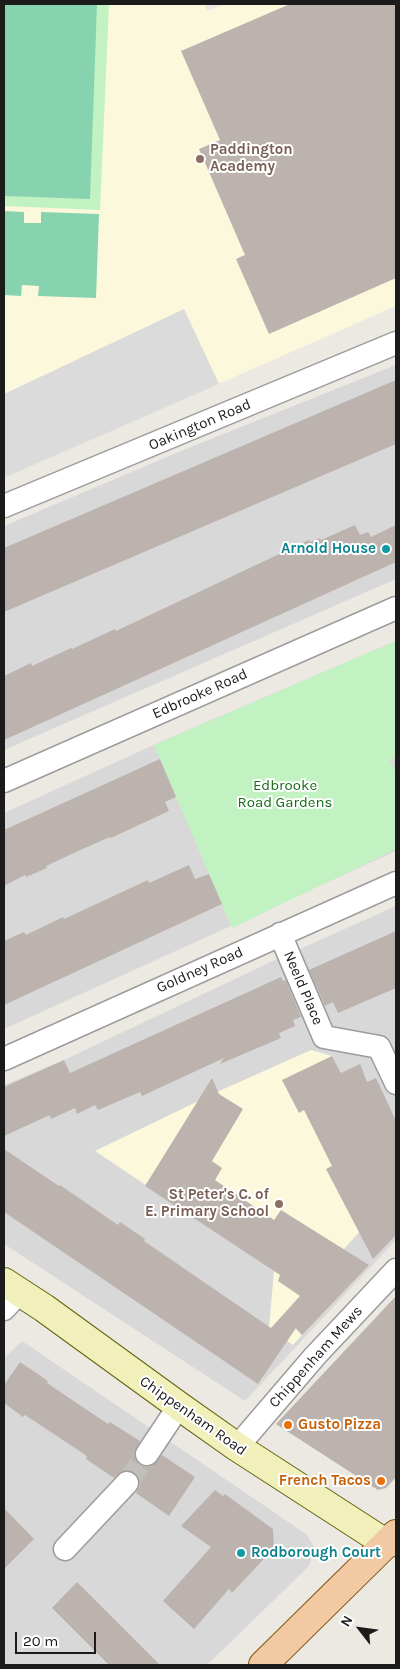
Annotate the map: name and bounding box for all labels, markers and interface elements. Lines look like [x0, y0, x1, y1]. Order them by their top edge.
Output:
place label: Paddington Academy [210, 141, 293, 176]
marker: Paddington Academy [194, 153, 206, 165]
street label: Oakington Road [146, 395, 254, 455]
place label: Arnold House [281, 540, 376, 558]
marker: Arnold House [380, 543, 392, 555]
street label: Edbrooke Road [150, 665, 250, 723]
park label: Edbrooke Road Gardens [238, 777, 332, 812]
street label: Goldney Road [154, 943, 246, 997]
street label: Neeld Place [279, 948, 327, 1028]
place label: St Peter's C. of E. Primary School [145, 1186, 269, 1221]
marker: St Peter's C. of E. Primary School [273, 1198, 285, 1210]
street label: Chippenham Mews [265, 1302, 367, 1412]
street label: Chippenham Road [136, 1372, 250, 1460]
place label: Gusto Pizza [298, 1416, 381, 1434]
marker: Gusto Pizza [282, 1419, 294, 1431]
place label: French Tacos [279, 1472, 371, 1490]
marker: French Tacos [375, 1475, 387, 1487]
place label: Rodborough Court [251, 1544, 381, 1562]
marker: Rodborough Court [235, 1547, 247, 1559]
north arrow [335, 1604, 385, 1654]
text: N [337, 1613, 356, 1630]
scale bar [18, 1622, 99, 1654]
text: 20 m [23, 1632, 58, 1650]

